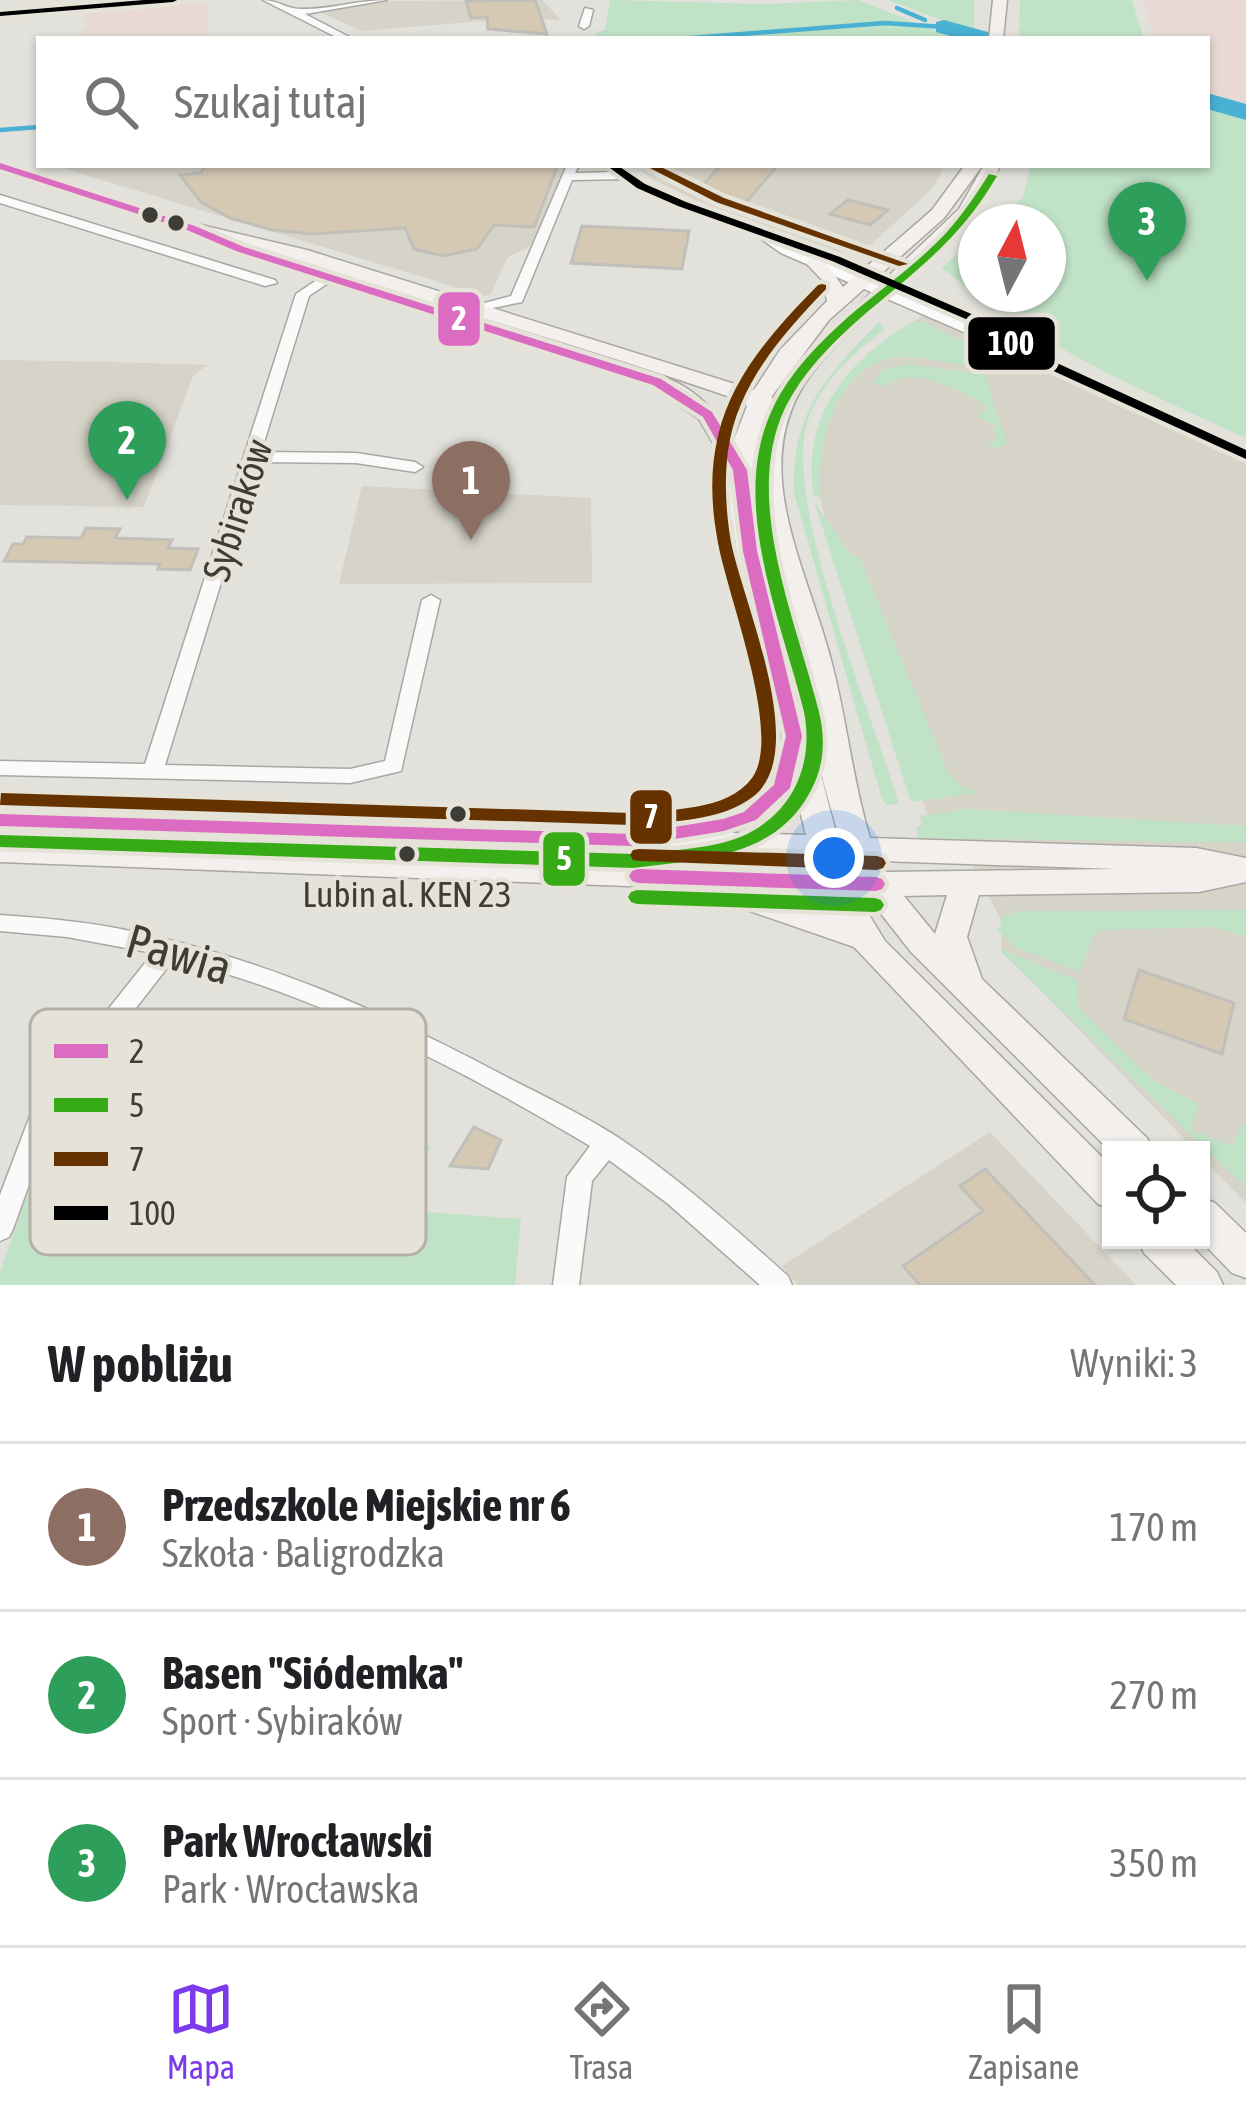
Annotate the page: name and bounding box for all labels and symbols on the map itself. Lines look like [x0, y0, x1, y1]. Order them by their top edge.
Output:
pin: 3 [1108, 182, 1186, 281]
unlabelled marker [139, 204, 161, 226]
north arrow [958, 204, 1066, 312]
unlabelled marker [165, 212, 187, 234]
line badge: 2 [436, 290, 482, 348]
text: 2 [451, 299, 467, 337]
line badge: 100 [966, 315, 1057, 372]
text: 100 [988, 324, 1034, 362]
pin: 2 [88, 401, 166, 500]
street label: Sybiraków [194, 434, 280, 586]
pin: 1 [432, 441, 510, 540]
line badge: 7 [628, 788, 674, 846]
text: 7 [643, 797, 659, 835]
unlabelled marker [447, 803, 469, 825]
your location [804, 828, 864, 888]
line badge: 5 [541, 830, 587, 888]
text: 5 [556, 839, 572, 877]
marker: Lubin al. KEN 23 [396, 843, 418, 865]
place label: Lubin al. KEN 23 [302, 873, 512, 915]
street label: Pawia [120, 912, 238, 995]
legend [30, 1009, 426, 1255]
text: 2 [129, 1032, 145, 1070]
text: 5 [129, 1086, 145, 1124]
text: 7 [129, 1140, 145, 1178]
text: 100 [129, 1194, 176, 1232]

